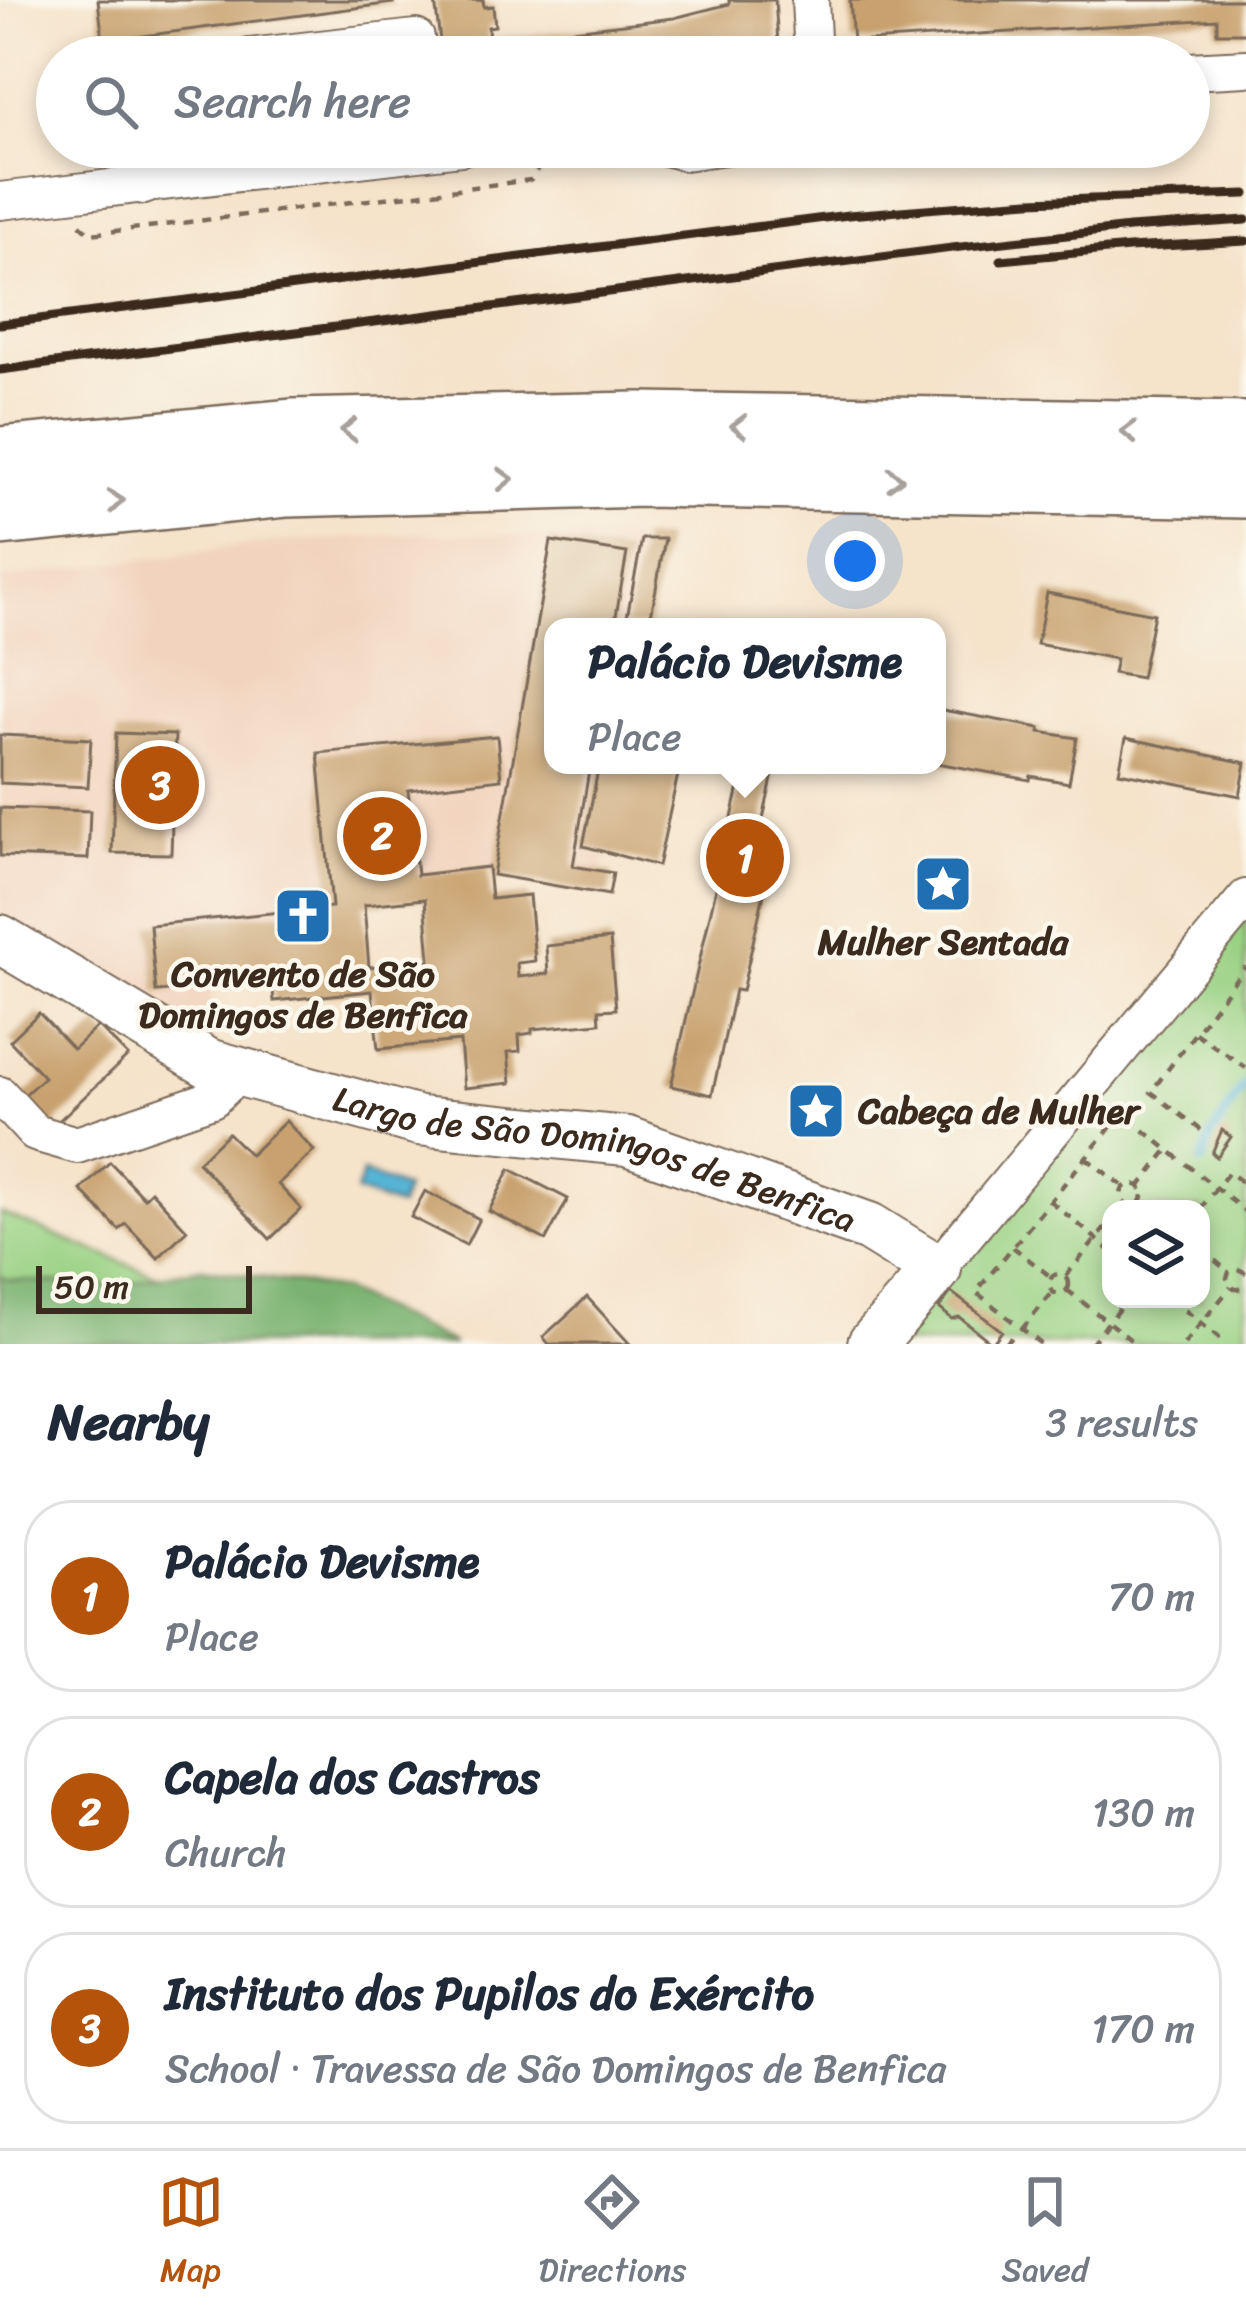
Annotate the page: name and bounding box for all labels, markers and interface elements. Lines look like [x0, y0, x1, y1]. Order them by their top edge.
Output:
search box [36, 36, 1210, 168]
text: Search here [174, 62, 411, 142]
icon: search [78, 69, 144, 135]
one-way arrow [729, 413, 747, 439]
one-way arrow [339, 417, 357, 443]
one-way arrow [1119, 419, 1137, 445]
one-way arrow [496, 466, 515, 492]
one-way arrow [886, 466, 905, 492]
one-way arrow [107, 489, 126, 514]
your location [825, 531, 885, 591]
popup [544, 618, 946, 774]
text: Palácio Devisme [588, 622, 902, 702]
text: Place [588, 702, 682, 771]
pin: 3 [121, 740, 199, 830]
pin: 2 [343, 791, 421, 881]
pin: 1 [706, 813, 784, 903]
place icon: Mulher Sentada [912, 853, 974, 915]
church icon: Convento de São Domingos de Benfica [272, 885, 334, 947]
place label: Mulher Sentada [817, 910, 1069, 974]
place label: Convento de São Domingos de Benfica [138, 942, 468, 1047]
street label: Largo de São Domingos de Benfica [326, 1067, 865, 1252]
place label: Cabeça de Mulher [857, 1079, 1142, 1143]
place icon: Cabeça de Mulher [785, 1080, 847, 1142]
map controls [1102, 1200, 1210, 1308]
button: layers [1102, 1200, 1210, 1308]
text: 50 m [54, 1258, 129, 1316]
scale bar [36, 1260, 252, 1313]
text: Nearby [48, 1377, 209, 1467]
text: 3 results [1045, 1388, 1198, 1457]
text: Palácio Devisme [165, 1522, 480, 1602]
text: 1 [82, 1562, 98, 1631]
text: 70 m [1108, 1562, 1195, 1631]
text: Place [165, 1602, 259, 1671]
text: Capela dos Castros [165, 1738, 540, 1818]
text: 2 [79, 1778, 101, 1847]
text: 130 m [1092, 1778, 1195, 1847]
text: Church [165, 1818, 287, 1887]
text: Instituto dos Pupilos do Exército [165, 1954, 814, 2034]
text: 3 [79, 1994, 101, 2063]
text: 170 m [1091, 1994, 1195, 2063]
text: School · Travessa de São Domingos de Benfica [165, 2034, 946, 2103]
tab: Map [158, 2169, 224, 2299]
tab: Directions [539, 2169, 686, 2299]
tab: Saved [1001, 2169, 1088, 2299]

